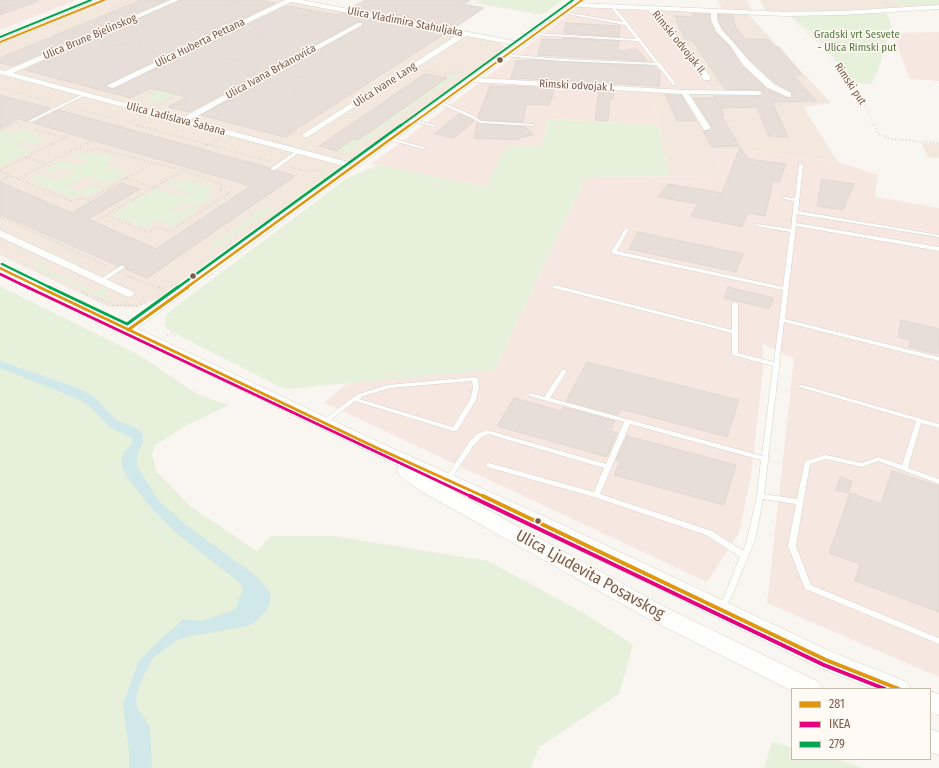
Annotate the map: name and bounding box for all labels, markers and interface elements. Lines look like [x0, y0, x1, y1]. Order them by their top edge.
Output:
street label: Ulica Vladimira Stahuljaka [346, 4, 464, 40]
street label: Rimski odvojak II. [649, 8, 709, 78]
street label: Ulica Brune Bjelinskog [41, 11, 139, 63]
street label: Ulica Huberta Pettana [153, 16, 247, 70]
park label: Gradski vrt Sesvete - Ulica Rimski put [814, 28, 900, 54]
street label: Ulica Ivana Brkanovića [224, 42, 318, 102]
unlabelled marker [495, 55, 505, 65]
street label: Ulica Ivane Lang [351, 60, 419, 110]
street label: Rimski put [831, 61, 869, 107]
street label: Rimski odvojak I. [539, 77, 615, 95]
street label: Ulica Ladislava Šabana [125, 99, 227, 139]
unlabelled marker [188, 271, 198, 281]
unlabelled marker [533, 516, 543, 526]
street label: Ulica Ljudevita Posavskog [512, 526, 668, 624]
legend [791, 688, 931, 760]
text: 281 [829, 697, 845, 711]
text: IKEA [829, 717, 850, 731]
text: 279 [829, 737, 845, 751]

